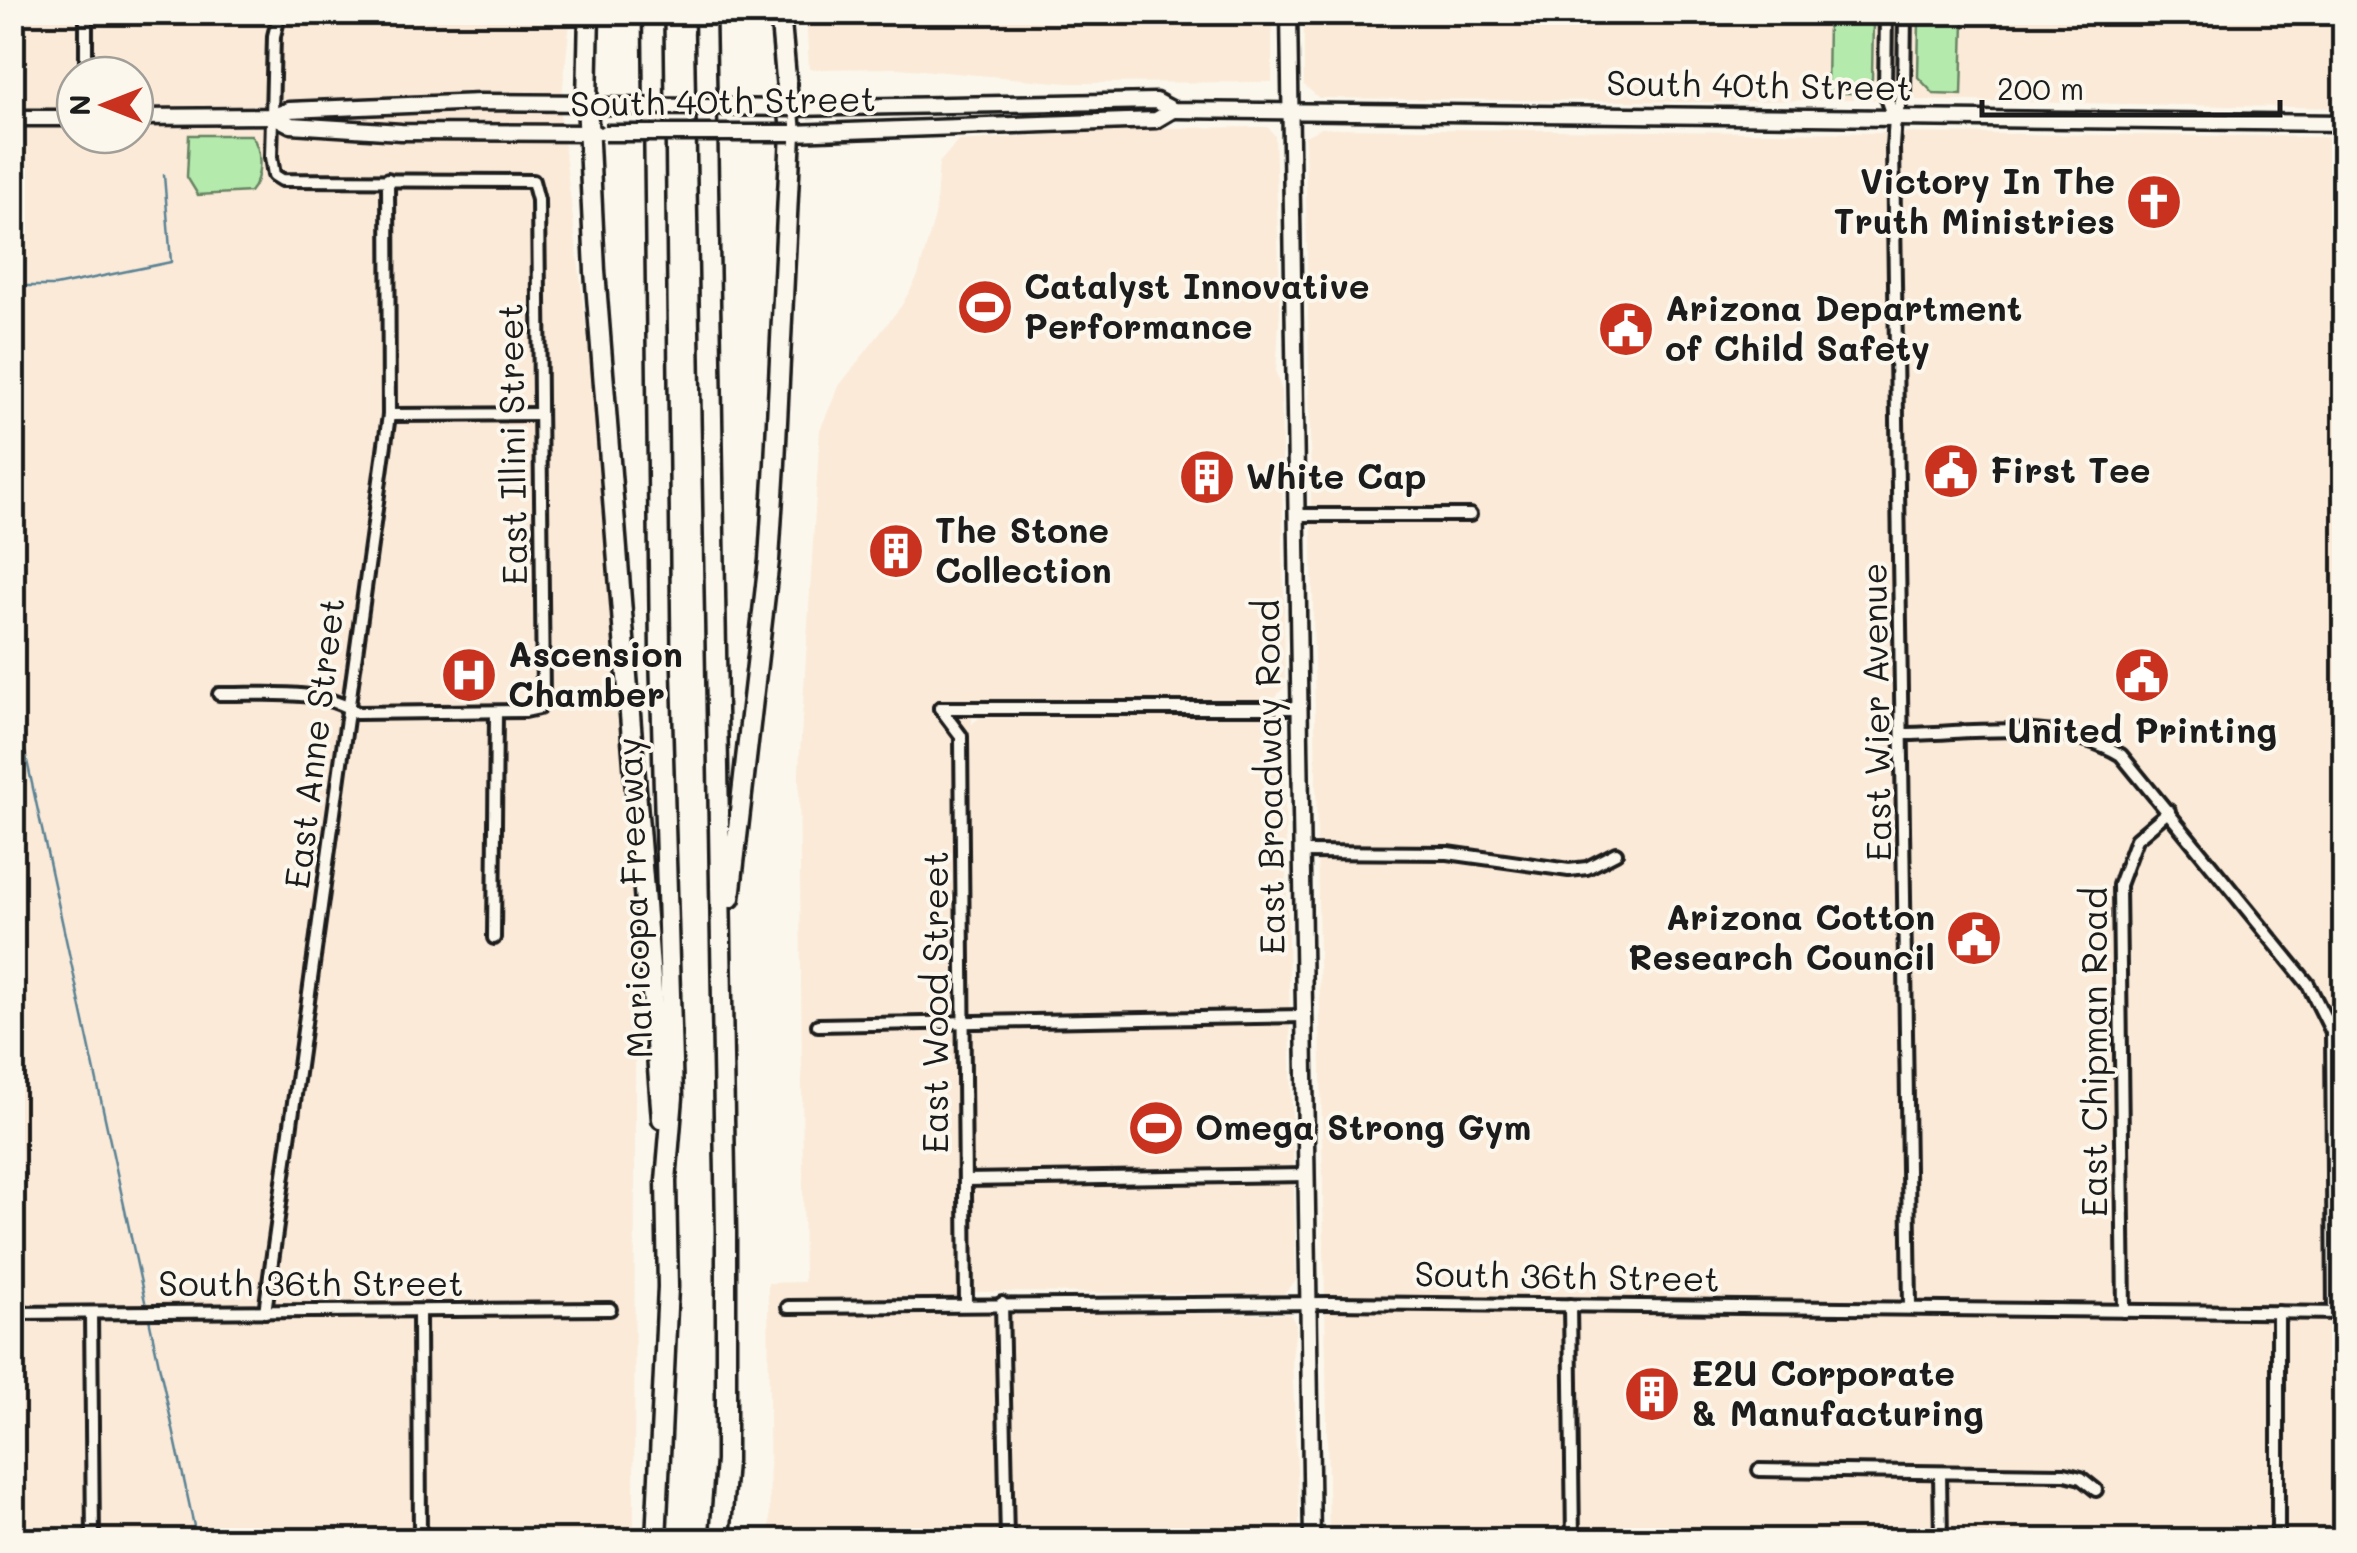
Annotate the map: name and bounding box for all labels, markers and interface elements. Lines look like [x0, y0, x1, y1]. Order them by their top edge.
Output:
north arrow [55, 55, 155, 155]
scale bar [1982, 55, 2280, 117]
street label: South 40th Street [1606, 58, 1912, 110]
text: 200 m [1997, 68, 2084, 108]
street label: South 40th Street [570, 74, 876, 126]
text: N [61, 94, 97, 116]
place label: Victory In The Truth Ministries [1834, 157, 2115, 243]
church icon: Victory In The Truth Ministries [2124, 172, 2184, 232]
place label: Catalyst Innovative Performance [1024, 262, 1370, 348]
sports icon: Catalyst Innovative Performance [955, 277, 1015, 337]
place label: Arizona Department of Child Safety [1665, 284, 2022, 370]
public building icon: Arizona Department of Child Safety [1596, 299, 1656, 359]
street label: East Illini Street [486, 303, 536, 585]
public building icon: First Tee [1921, 441, 1981, 501]
place label: First Tee [1990, 446, 2151, 492]
building icon: White Cap [1177, 447, 1237, 507]
place label: White Cap [1246, 452, 1427, 498]
place label: The Stone Collection [935, 506, 1112, 592]
building icon: The Stone Collection [866, 521, 926, 581]
street label: East Wier Avenue [1849, 562, 1901, 862]
street label: East Anne Street [272, 595, 354, 891]
street label: East Broadway Road [1242, 599, 1294, 955]
place label: Ascension Chamber [508, 630, 683, 716]
hospital icon: Ascension Chamber [439, 645, 499, 705]
public building icon: United Printing [2112, 645, 2172, 705]
place label: United Printing [2007, 706, 2277, 752]
street label: Maricopa Freeway [604, 737, 662, 1060]
street label: East Wood Street [911, 851, 957, 1153]
street label: East Chipman Road [2070, 887, 2116, 1217]
place label: Arizona Cotton Research Council [1628, 893, 1935, 979]
public building icon: Arizona Cotton Research Council [1944, 908, 2004, 968]
sports icon: Omega Strong Gym [1126, 1098, 1186, 1158]
place label: Omega Strong Gym [1195, 1103, 1531, 1149]
street label: South 36th Street [1414, 1249, 1720, 1301]
street label: South 36th Street [158, 1259, 464, 1305]
place label: E2U Corporate & Manufacturing [1691, 1349, 1984, 1435]
building icon: E2U Corporate & Manufacturing [1622, 1364, 1682, 1424]

